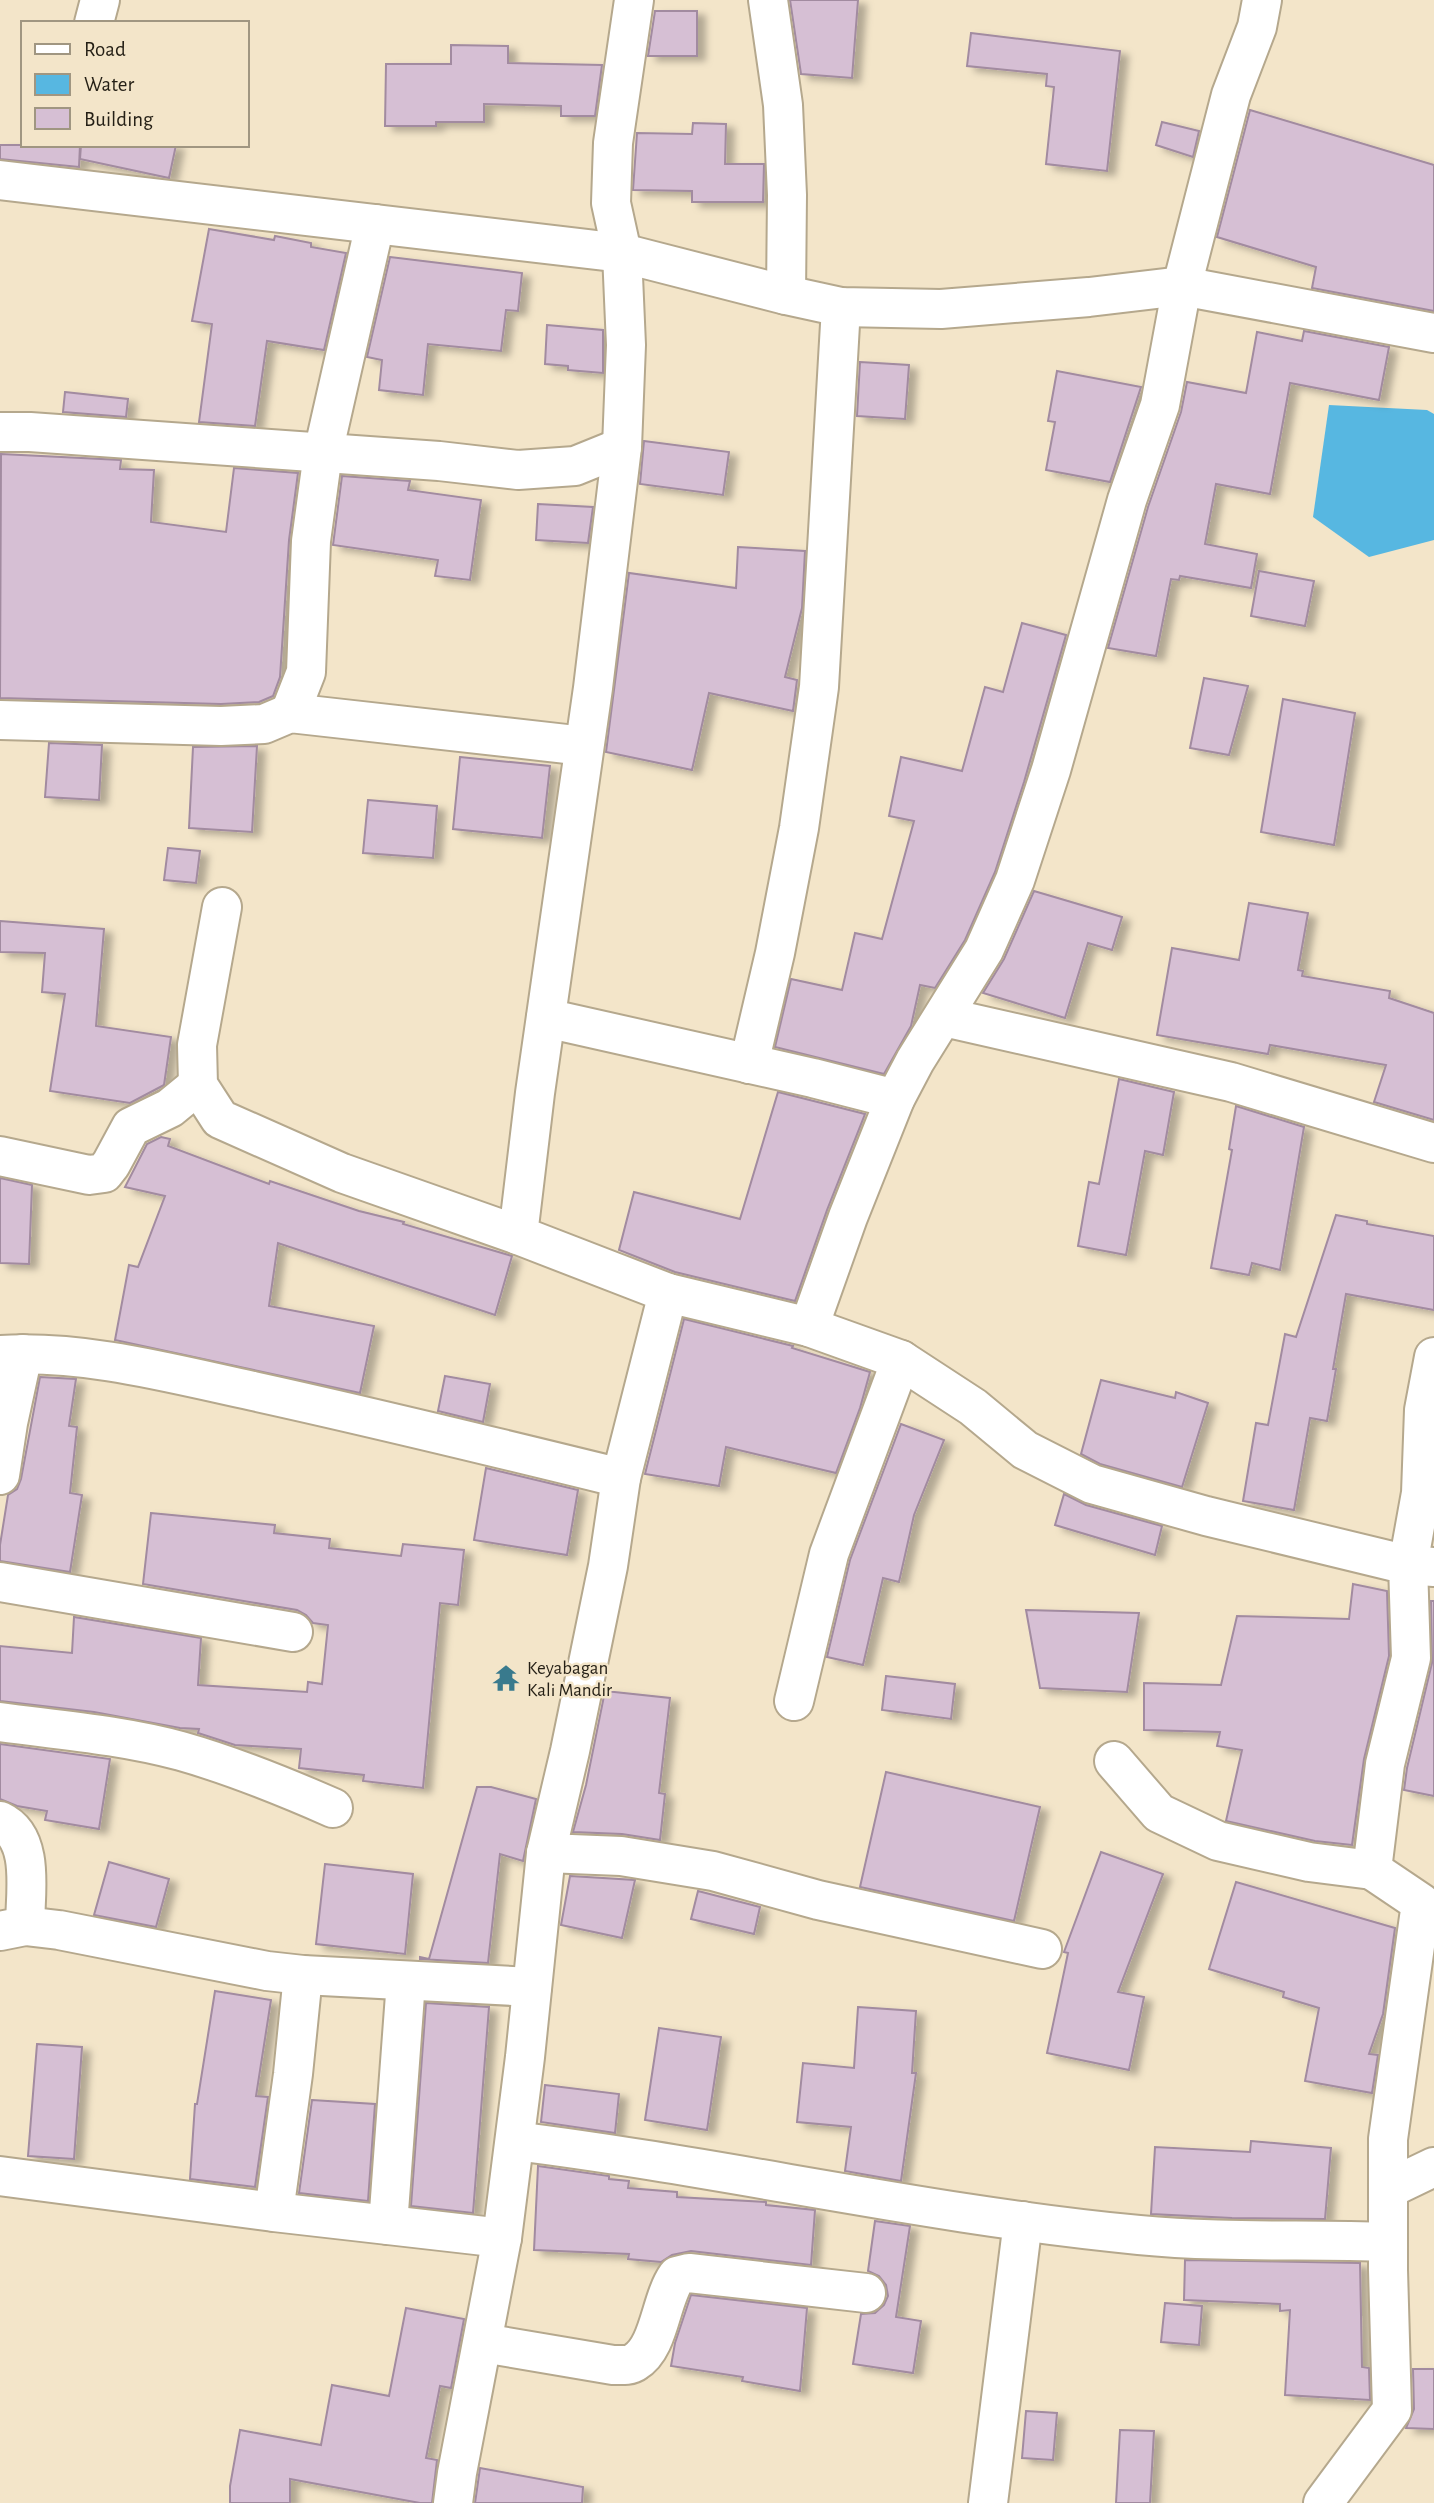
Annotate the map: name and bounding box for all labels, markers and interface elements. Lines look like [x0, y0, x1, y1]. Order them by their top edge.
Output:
legend [21, 21, 248, 147]
text: Road [84, 39, 126, 60]
text: Water [84, 74, 134, 95]
text: Building [84, 109, 154, 130]
place label: Keyabagan Kali Mandir [527, 1659, 612, 1700]
temple icon: Keyabagan Kali Mandir [491, 1663, 521, 1693]

